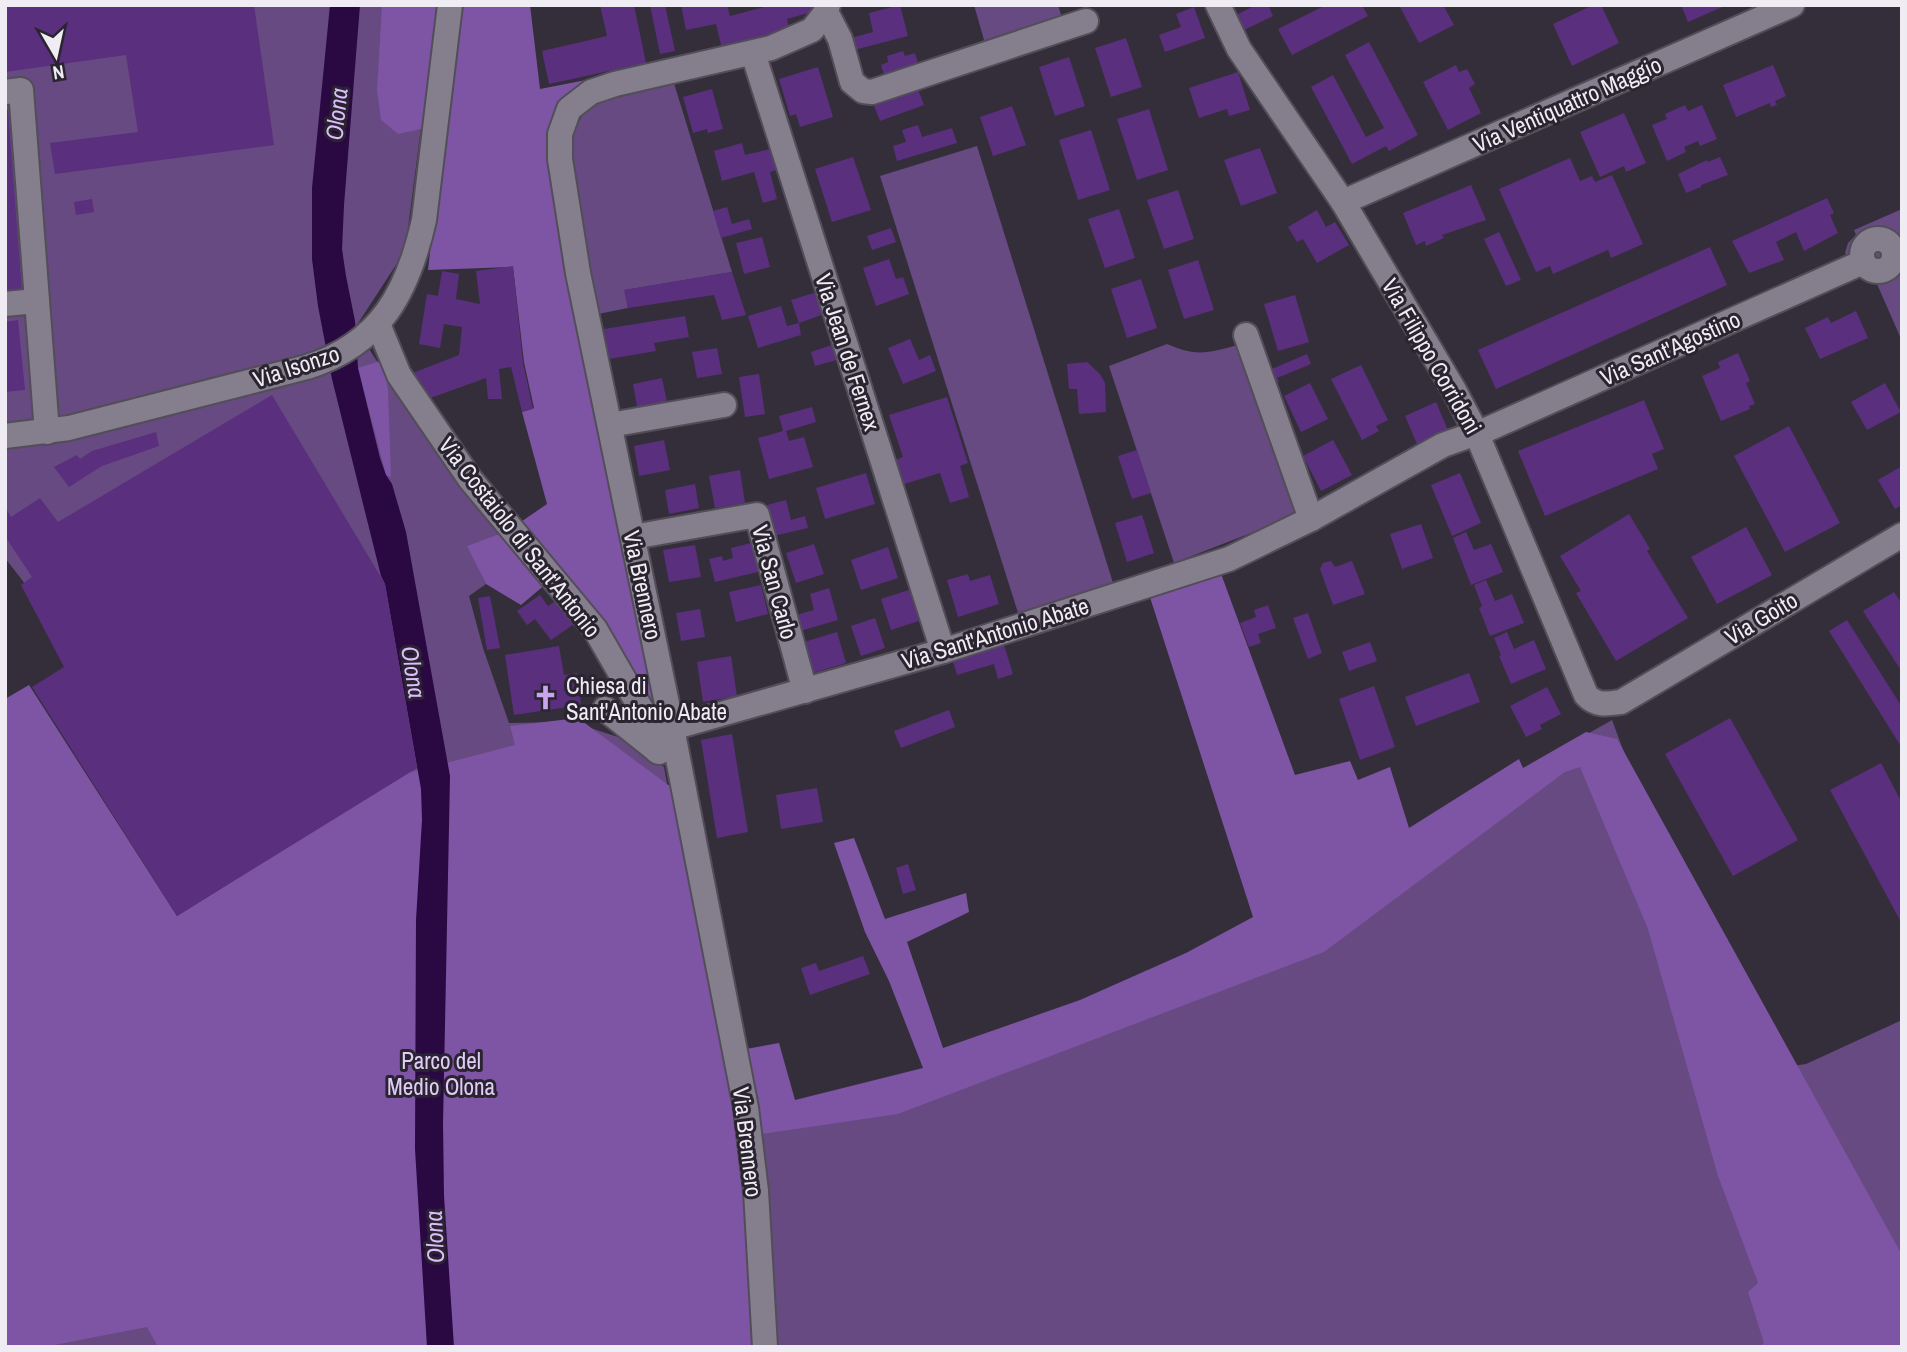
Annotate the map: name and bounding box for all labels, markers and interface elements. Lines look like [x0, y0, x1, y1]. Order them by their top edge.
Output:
north arrow [21, 21, 91, 91]
street label: Via Ventiquattro Maggio [1468, 49, 1666, 159]
text: N [51, 59, 66, 87]
water label: Olona [317, 86, 355, 142]
street label: Via Jean de Fernex [808, 270, 888, 435]
street label: Via Filippo Corridoni [1375, 273, 1489, 439]
street label: Via Sant'Agostino [1595, 303, 1745, 393]
street label: Via Isonzo [249, 338, 343, 394]
street label: Via Costaiolo di Sant'Antonio [432, 430, 608, 644]
street label: Via San Carlo [745, 521, 805, 643]
street label: Via Brennero [616, 528, 670, 642]
street label: Via Goito [1719, 584, 1803, 652]
street label: Via Sant'Antonio Abate [898, 590, 1092, 676]
water label: Olona [394, 644, 434, 700]
place label: Chiesa di Sant'Antonio Abate [566, 670, 727, 727]
church icon: Chiesa di Sant'Antonio Abate [532, 684, 560, 712]
park label: Parco del Medio Olona [387, 1045, 495, 1102]
street label: Via Brennero [726, 1085, 770, 1199]
water label: Olona [417, 1210, 451, 1264]

